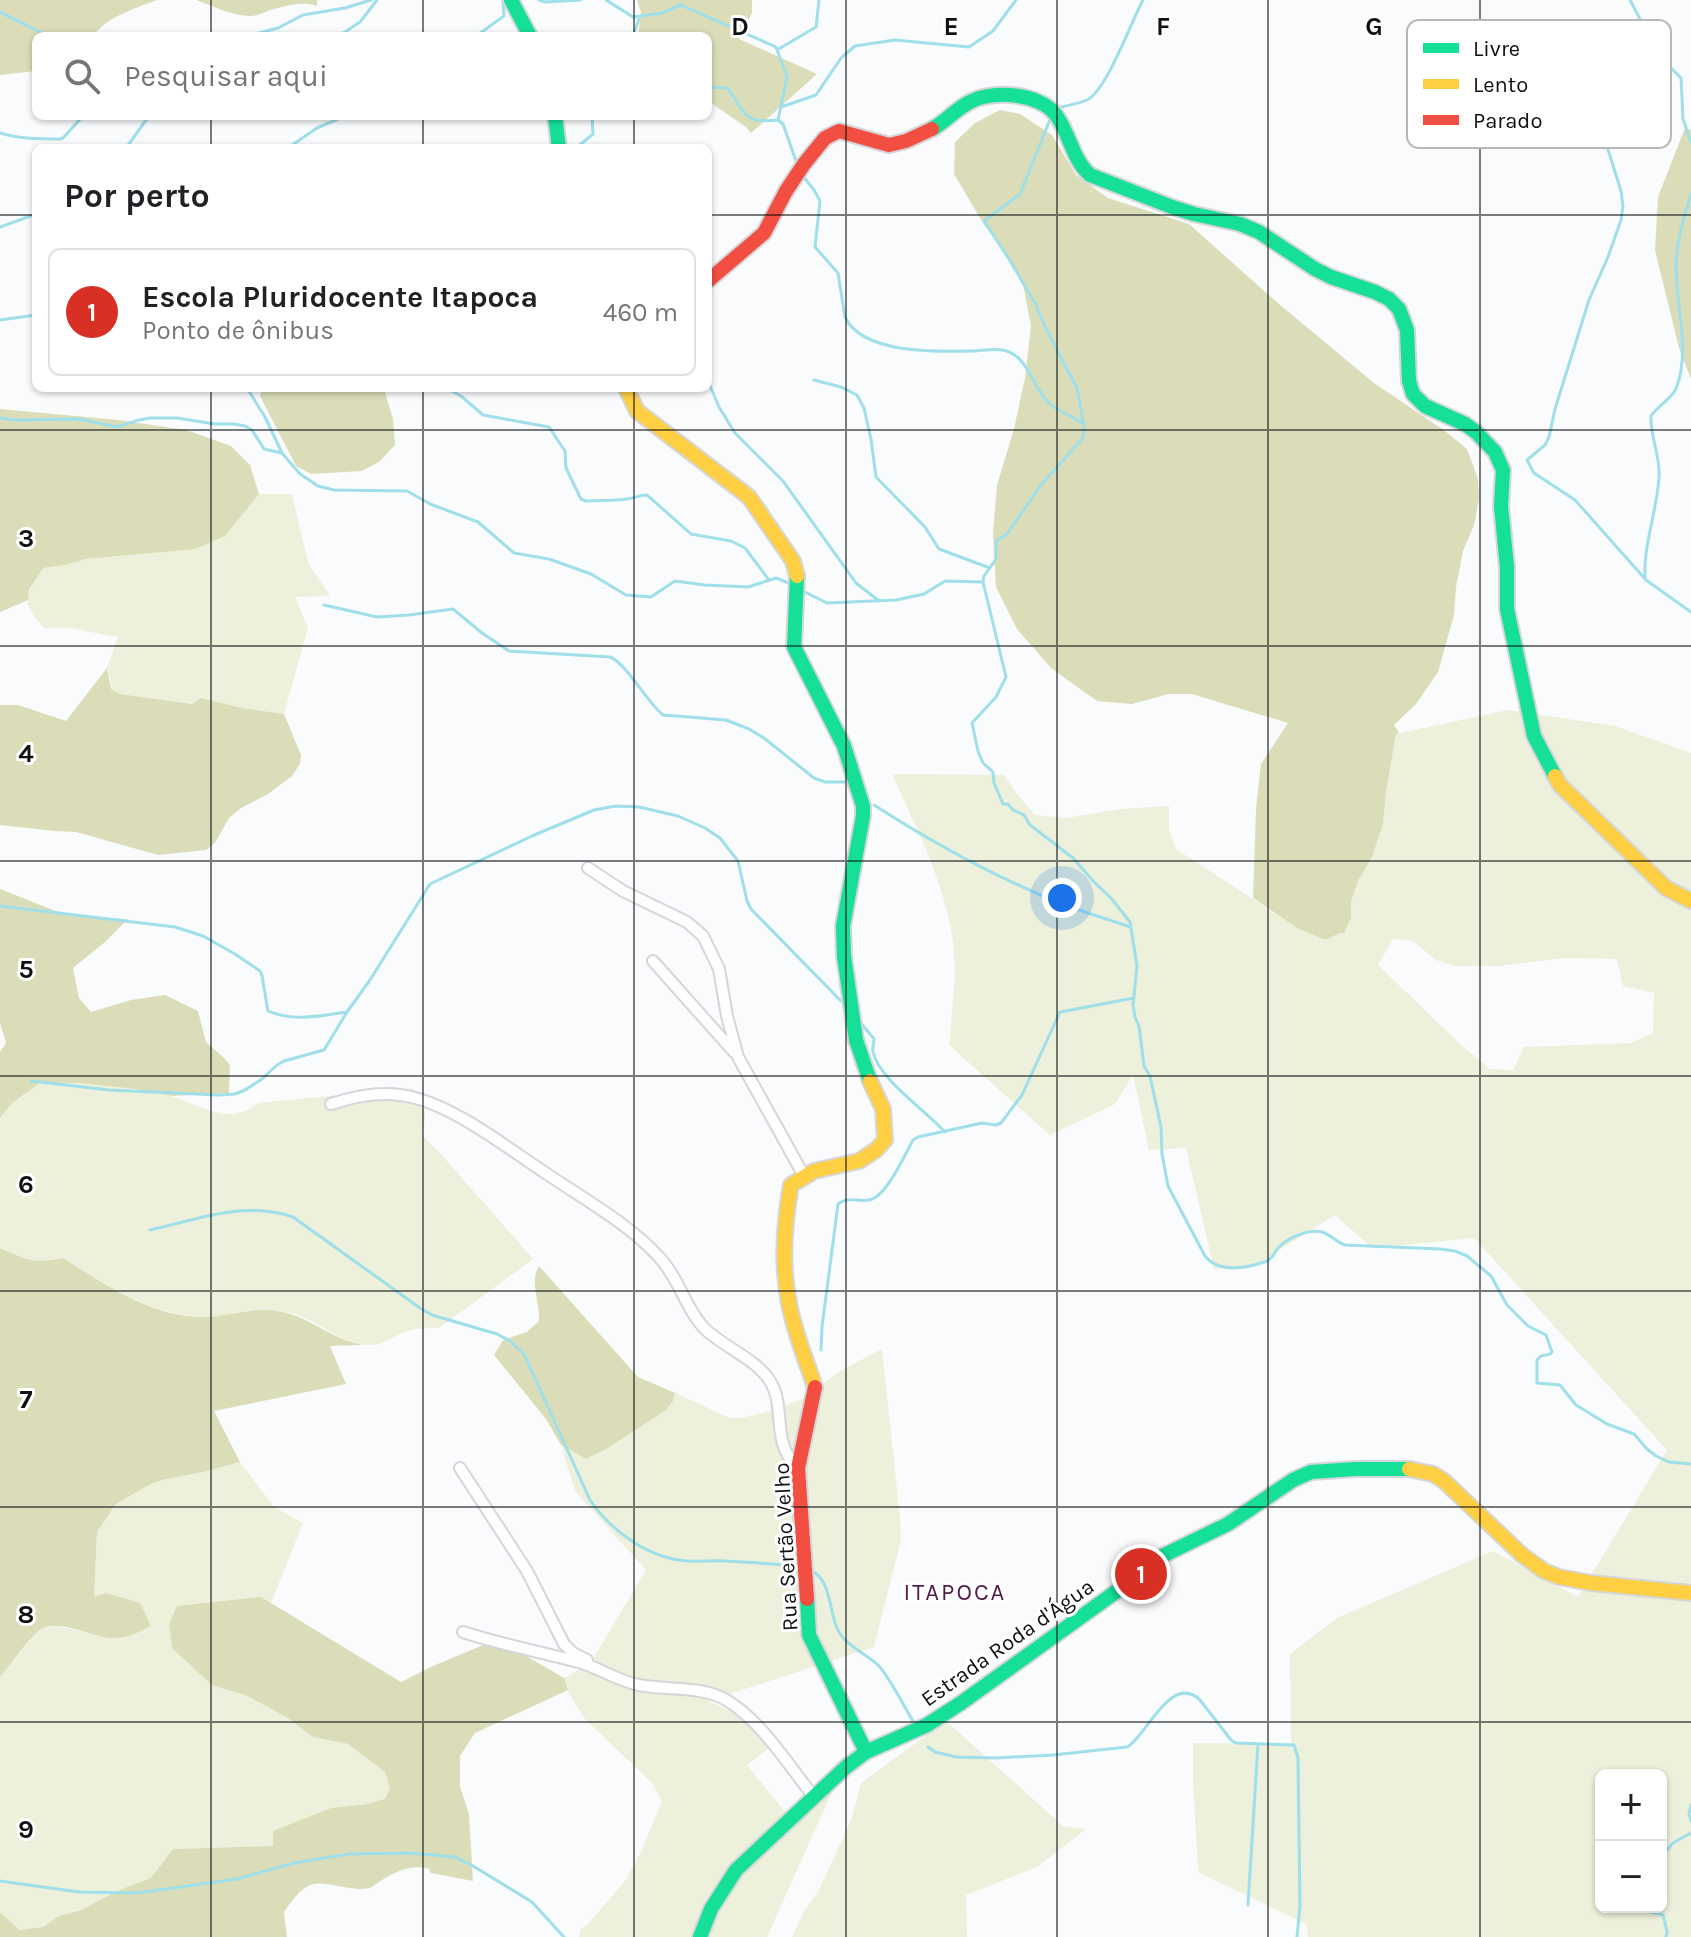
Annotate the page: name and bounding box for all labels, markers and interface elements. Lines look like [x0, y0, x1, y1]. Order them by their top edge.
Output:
text: D [731, 11, 749, 42]
text: E [943, 11, 959, 42]
text: F [1156, 11, 1170, 42]
text: G [1365, 11, 1383, 42]
legend [1407, 20, 1671, 148]
search box [32, 32, 712, 120]
text: Livre [1473, 36, 1520, 62]
icon: search [60, 54, 104, 98]
text: Pesquisar aqui [124, 58, 328, 94]
text: Lento [1473, 72, 1528, 98]
text: Parado [1473, 108, 1542, 134]
text: Por perto [64, 176, 210, 216]
text: Escola Pluridocente Itapoca [142, 279, 538, 315]
text: 1 [87, 297, 97, 328]
text: 460 m [603, 297, 678, 328]
text: Ponto de ônibus [142, 315, 334, 346]
text: 3 [18, 523, 34, 554]
text: 4 [18, 738, 34, 769]
your location [1042, 878, 1082, 918]
text: 5 [18, 954, 34, 985]
text: 6 [18, 1169, 34, 1200]
text: 7 [20, 1384, 33, 1415]
street label: Rua Sertão Velho [769, 1462, 803, 1632]
pin: 1 [1115, 1544, 1167, 1604]
street label: Estrada Roda d'Água [916, 1573, 1099, 1712]
district label: ITAPOCA [904, 1578, 1006, 1606]
text: 8 [18, 1599, 34, 1630]
map controls [1595, 1769, 1667, 1913]
button: + [1595, 1769, 1667, 1841]
text: 9 [18, 1814, 34, 1845]
button: − [1595, 1841, 1667, 1913]

